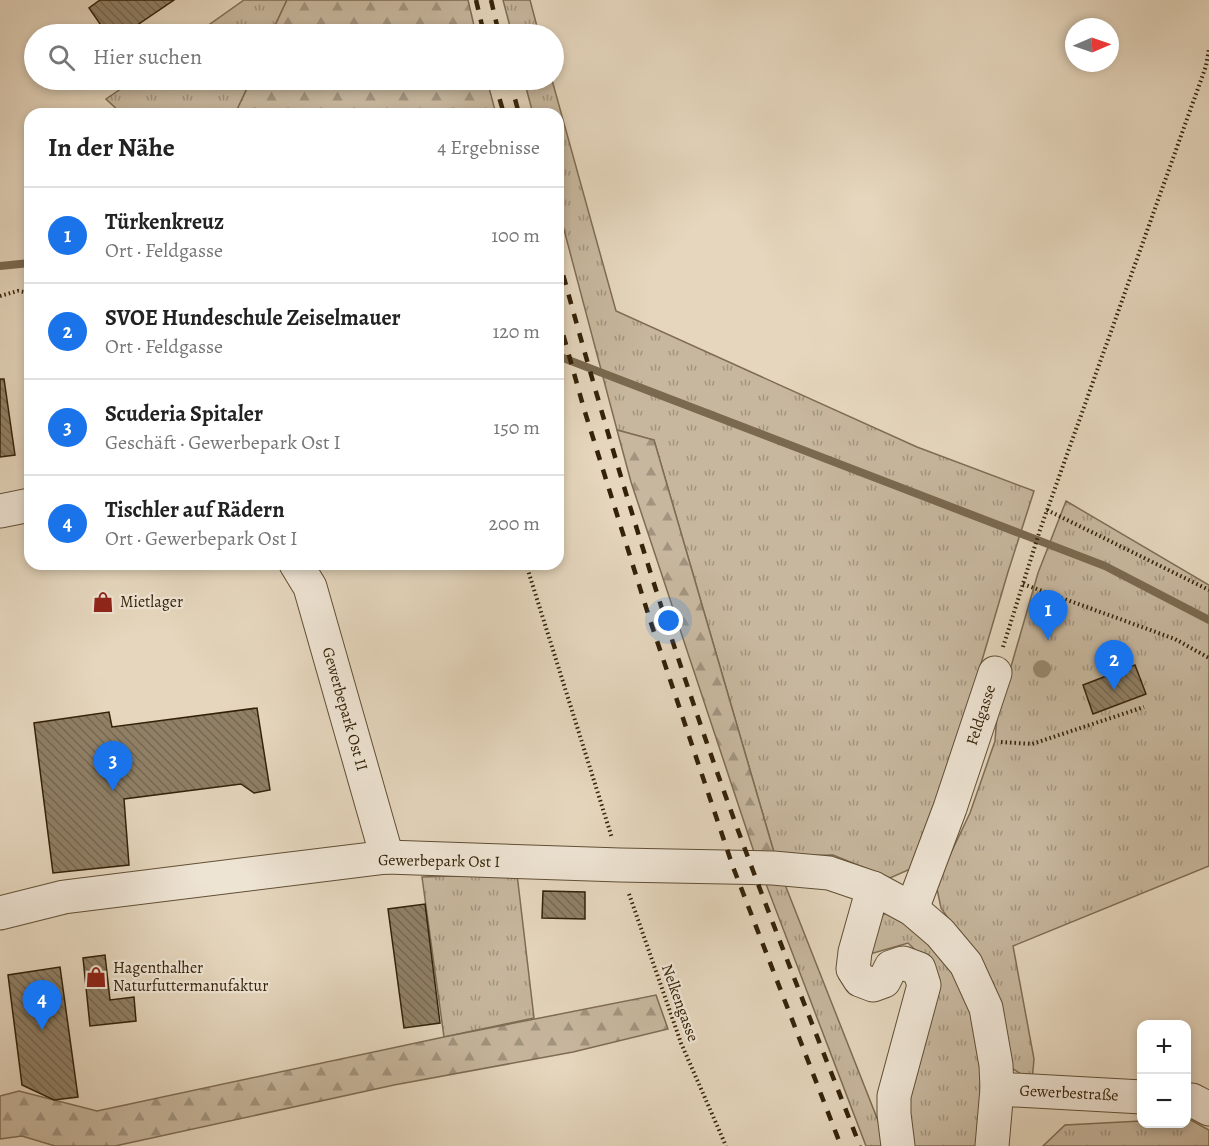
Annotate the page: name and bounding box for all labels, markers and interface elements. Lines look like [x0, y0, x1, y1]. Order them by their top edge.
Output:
north arrow [1065, 18, 1119, 72]
search box [24, 24, 564, 90]
icon: search [45, 41, 78, 74]
text: Hier suchen [93, 42, 202, 72]
text: In der Nähe [48, 130, 175, 165]
text: 4 Ergebnisse [437, 134, 540, 161]
text: Türkenkreuz [105, 207, 224, 237]
text: 1 [64, 222, 71, 249]
text: 100 m [491, 222, 540, 249]
text: Ort · Feldgasse [105, 237, 223, 264]
text: SVOE Hundeschule Zeiselmauer [105, 303, 401, 333]
text: 2 [63, 318, 72, 345]
text: 120 m [492, 318, 540, 345]
text: Ort · Feldgasse [105, 333, 223, 360]
text: Scuderia Spitaler [105, 399, 263, 429]
text: 3 [63, 414, 72, 441]
text: 150 m [493, 414, 540, 441]
text: Geschäft · Gewerbepark Ost I [105, 429, 341, 456]
text: Tischler auf Rädern [105, 495, 285, 525]
text: 4 [63, 510, 72, 537]
text: 200 m [489, 510, 540, 537]
text: Ort · Gewerbepark Ost I [105, 525, 298, 552]
shop icon: Mietlager [91, 590, 115, 614]
pin: 1 [1028, 590, 1068, 640]
place label: Mietlager [120, 591, 183, 613]
your location [654, 606, 683, 635]
pin: 2 [1094, 640, 1134, 690]
street label: Gewerbepark Ost II [317, 645, 373, 773]
street label: Feldgasse [961, 682, 1001, 748]
pin: 3 [94, 742, 132, 791]
street label: Gewerbepark Ost I [378, 849, 500, 873]
place label: Hagenthalher Naturfuttermanufaktur [113, 957, 268, 997]
street label: Nelkengasse [656, 961, 704, 1045]
shop icon: Hagenthalher Naturfuttermanufaktur [84, 965, 108, 989]
pin: 4 [22, 980, 62, 1030]
map controls [1137, 1020, 1191, 1128]
button: + [1137, 1020, 1191, 1074]
button: − [1137, 1074, 1191, 1128]
street label: Gewerbestraße [1019, 1079, 1119, 1107]

